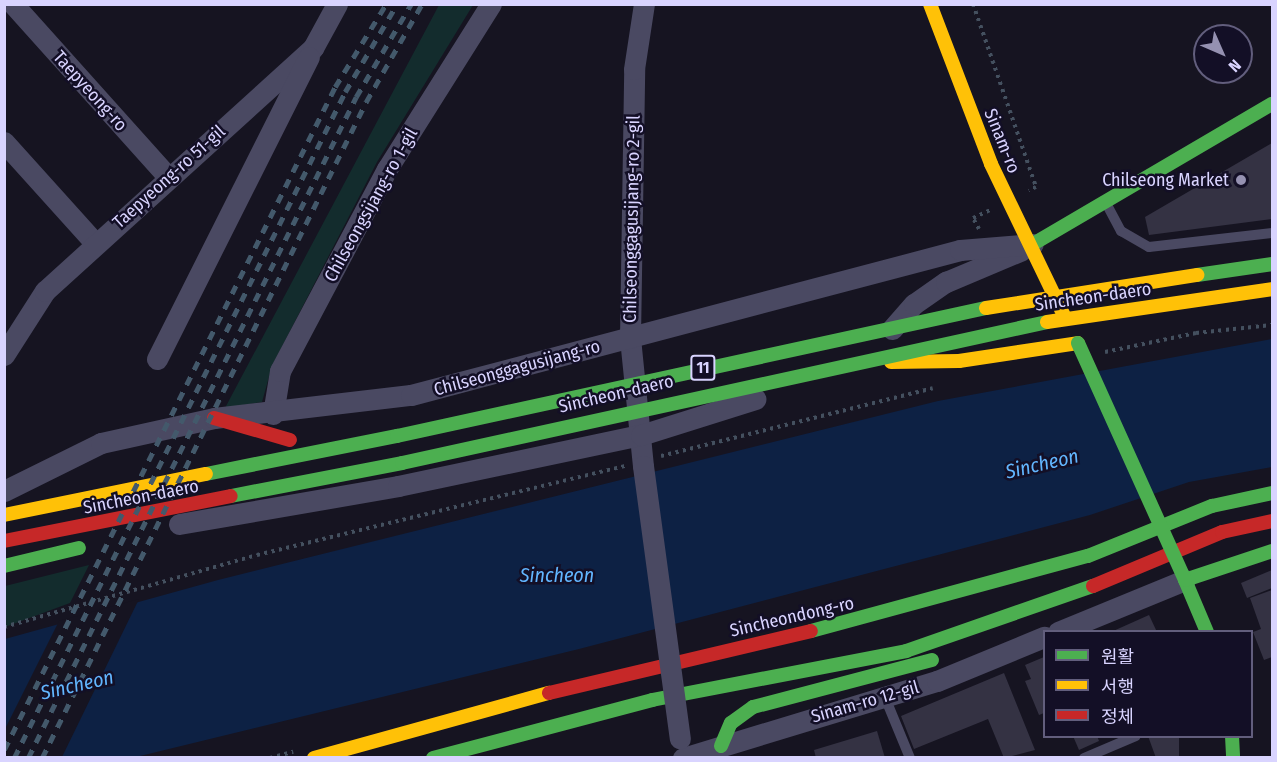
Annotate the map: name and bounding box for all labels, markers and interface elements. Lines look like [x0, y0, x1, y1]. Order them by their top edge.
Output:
north arrow [1193, 24, 1253, 84]
street label: Taepyeong-ro [48, 46, 132, 136]
text: N [1225, 56, 1245, 76]
street label: Sinam-ro [979, 106, 1025, 176]
street label: Chilseonggagusijang-ro 2-gil [619, 115, 645, 323]
street label: Taepyeong-ro 51-gil [108, 121, 230, 233]
street label: Chilseongsijang-ro 1-gil [320, 124, 422, 286]
place label: Chilseong Market [1102, 169, 1229, 191]
marker: Chilseong Market [1234, 173, 1248, 187]
street label: Sincheon-daero [1033, 278, 1153, 316]
street label: Chilseonggagusijang-ro [431, 335, 603, 401]
road number: 11 [690, 355, 716, 381]
street label: Sincheon-daero [556, 370, 676, 418]
water label: Sincheon [1003, 444, 1081, 484]
street label: Sincheon-daero [81, 475, 201, 519]
water label: Sincheon [520, 563, 594, 587]
street label: Sincheondong-ro [728, 592, 856, 642]
legend [1043, 630, 1253, 738]
text: 원활 [1101, 646, 1134, 668]
water label: Sincheon [38, 665, 116, 705]
street label: Sinam-ro 12-gil [809, 676, 921, 728]
text: 서행 [1101, 676, 1134, 698]
text: 정체 [1101, 706, 1134, 728]

